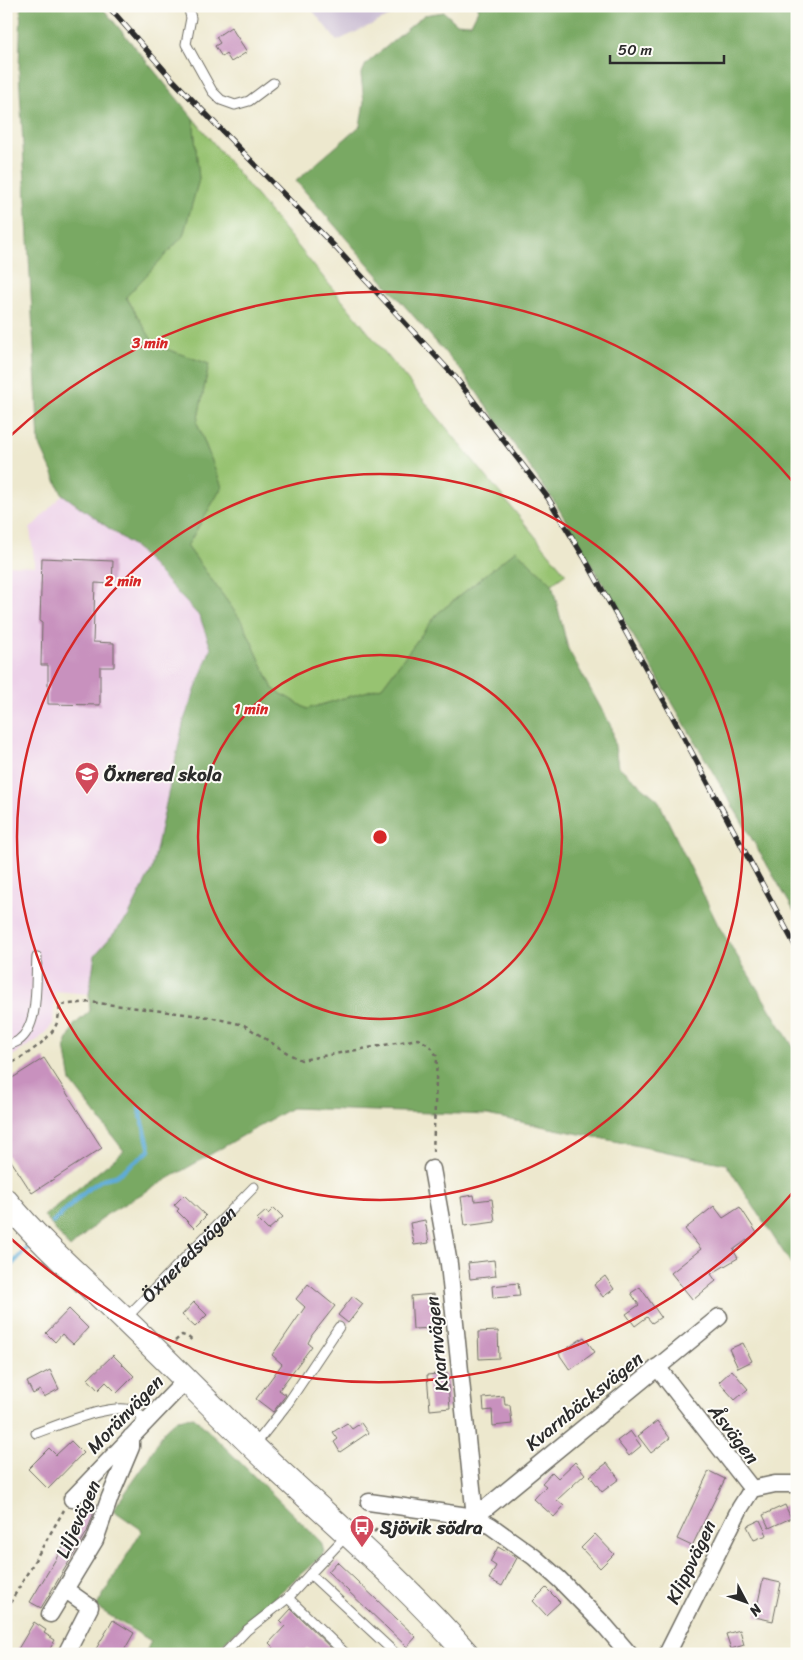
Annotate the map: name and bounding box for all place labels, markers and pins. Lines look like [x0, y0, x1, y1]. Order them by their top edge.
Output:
place label: Öxnered skola [104, 758, 222, 791]
school or university icon: Öxnered skola [74, 761, 100, 795]
centre of rings [371, 828, 389, 846]
place label: Sjövik södra [379, 1511, 483, 1544]
bus stop icon: Sjövik södra [349, 1514, 375, 1548]

